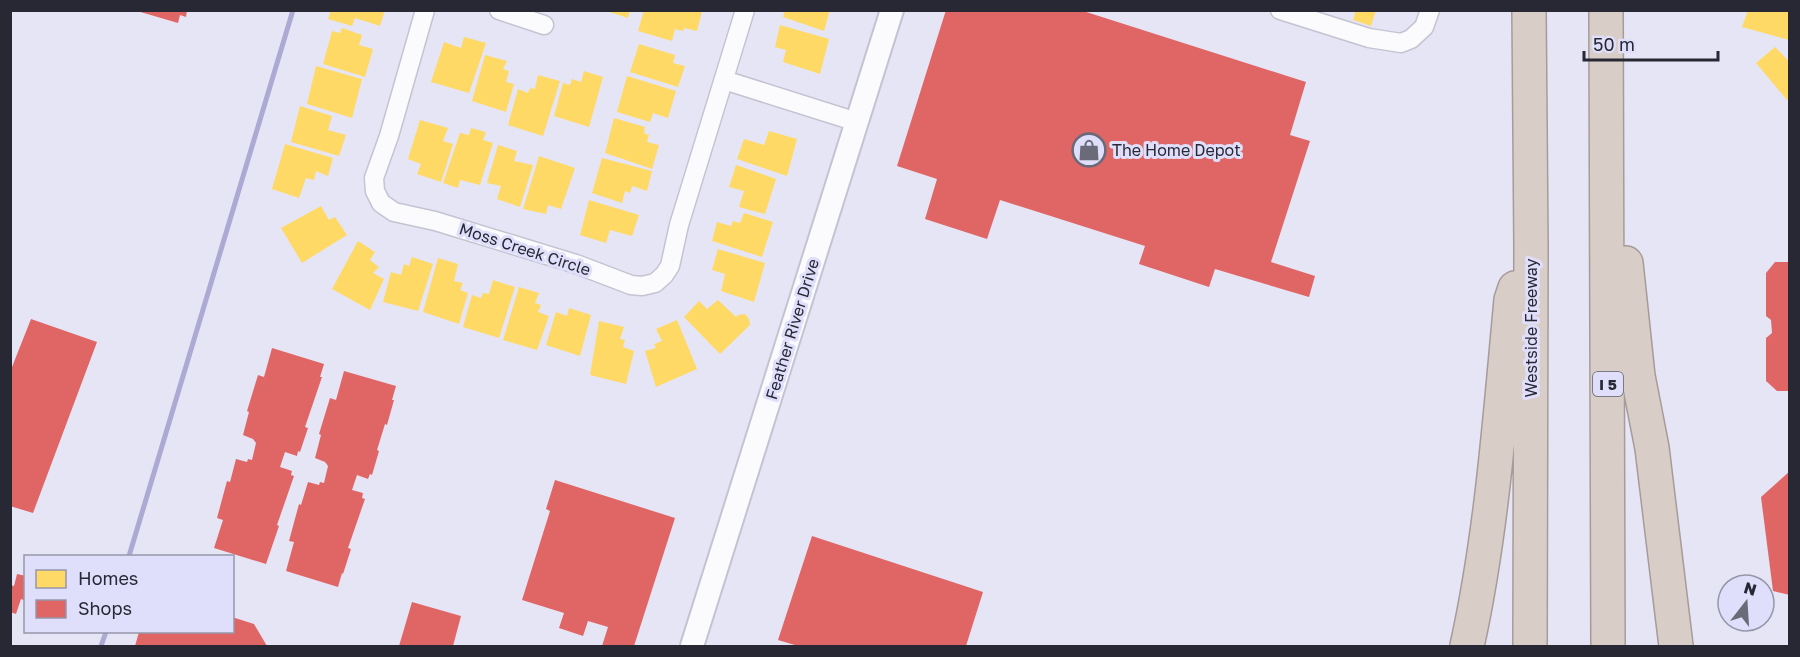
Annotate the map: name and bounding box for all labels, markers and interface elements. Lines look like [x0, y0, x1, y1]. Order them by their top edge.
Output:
scale bar [1584, 24, 1718, 62]
text: 50 m [1593, 33, 1635, 55]
shop icon: The Home Depot [1071, 132, 1107, 168]
place label: The Home Depot [1112, 140, 1241, 160]
street label: Moss Creek Circle [457, 218, 593, 280]
street label: Feather River Drive [761, 256, 823, 402]
street label: Westside Freeway [1521, 258, 1541, 398]
road number: I 5 [1593, 372, 1623, 396]
legend [24, 555, 234, 633]
text: Homes [78, 567, 138, 589]
north arrow [1716, 573, 1776, 633]
text: N [1742, 577, 1759, 600]
text: Shops [78, 597, 132, 619]

